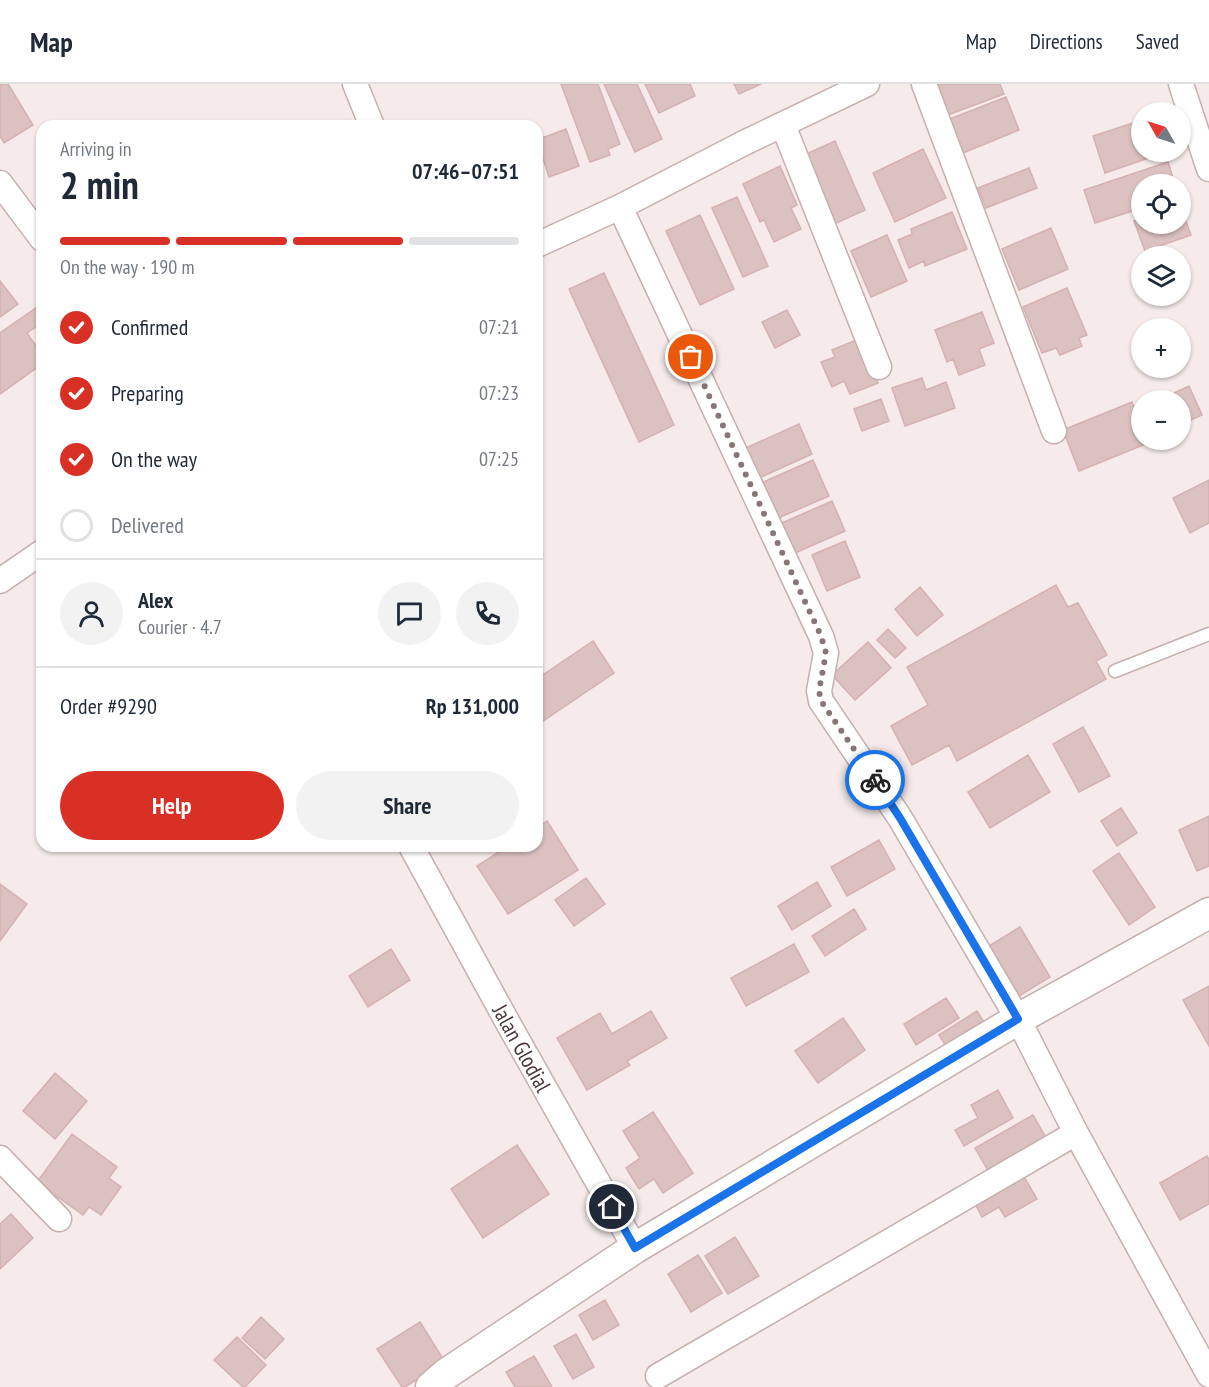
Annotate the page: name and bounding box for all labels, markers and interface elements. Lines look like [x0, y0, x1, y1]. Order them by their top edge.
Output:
text: Map [30, 23, 73, 60]
text: Map [966, 28, 997, 55]
text: Directions [1030, 28, 1103, 55]
text: Saved [1136, 28, 1179, 55]
north arrow [1131, 102, 1191, 162]
map controls [1131, 102, 1191, 450]
text: Arriving in [60, 136, 132, 162]
text: 07:46–07:51 [412, 157, 519, 185]
text: 2 min [60, 159, 139, 210]
button: locate [1131, 174, 1191, 234]
button: layers [1131, 246, 1191, 306]
text: On the way · 190 m [60, 254, 195, 280]
icon: check [60, 311, 93, 344]
text: Confirmed [111, 313, 188, 341]
text: 07:21 [479, 314, 519, 340]
button: + [1131, 318, 1191, 378]
pin [665, 331, 716, 382]
icon: bag [674, 340, 707, 373]
icon: check [60, 377, 93, 410]
text: Preparing [111, 379, 184, 407]
text: 07:23 [479, 380, 519, 406]
button: − [1131, 390, 1191, 450]
icon: check [60, 443, 93, 476]
text: On the way [111, 445, 197, 473]
text: 07:25 [479, 446, 519, 472]
text: Delivered [111, 511, 184, 539]
button: person [60, 582, 123, 645]
button: chat [378, 582, 441, 645]
button: phone [456, 582, 519, 645]
text: Alex [138, 586, 173, 614]
text: Courier · 4.7 [138, 614, 222, 640]
text: Order #9290 [60, 692, 157, 720]
text: Rp 131,000 [426, 692, 519, 720]
courier [845, 750, 905, 810]
icon: bike [859, 764, 892, 797]
button: Help [60, 771, 284, 840]
button: Share [296, 771, 519, 840]
street label: Jalan Glodial [486, 998, 558, 1098]
pin [586, 1181, 637, 1232]
icon: home [595, 1190, 628, 1223]

